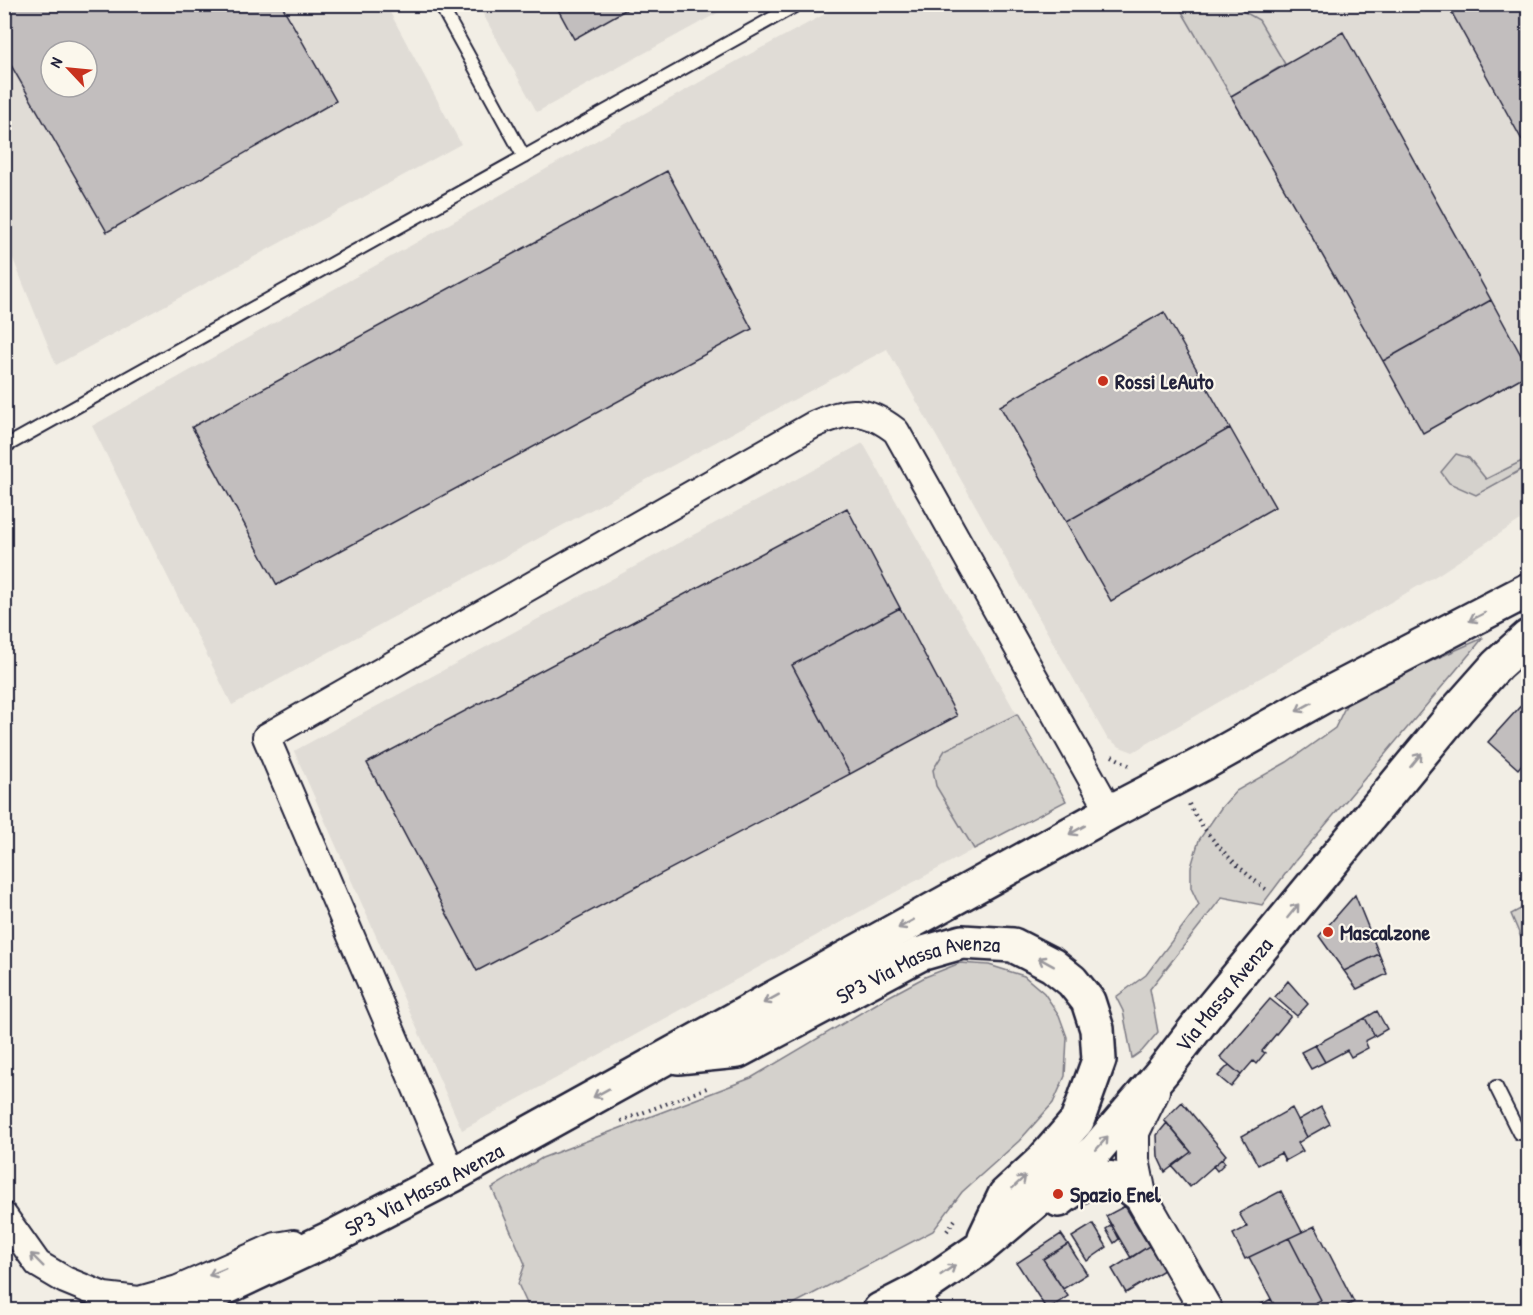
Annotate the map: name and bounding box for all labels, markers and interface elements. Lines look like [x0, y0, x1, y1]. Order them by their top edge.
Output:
north arrow [39, 39, 99, 99]
text: N [44, 53, 67, 71]
place label: Rossi LeAuto [1115, 366, 1214, 396]
marker: Rossi LeAuto [1096, 374, 1110, 388]
one-way arrow [1468, 611, 1486, 623]
one-way arrow [1296, 701, 1313, 713]
one-way arrow [1410, 752, 1423, 768]
one-way arrow [1069, 824, 1086, 836]
one-way arrow [1286, 903, 1299, 919]
place label: Mascalzone [1340, 917, 1430, 947]
one-way arrow [898, 919, 916, 930]
marker: Mascalzone [1321, 925, 1335, 939]
street label: SP3 Via Massa Avenza [831, 927, 1002, 1011]
street label: Via Massa Avenza [1168, 930, 1279, 1058]
one-way arrow [1038, 956, 1055, 968]
one-way arrow [763, 994, 781, 1005]
one-way arrow [593, 1088, 610, 1100]
street label: SP3 Via Massa Avenza [339, 1135, 509, 1243]
one-way arrow [1095, 1135, 1109, 1150]
one-way arrow [1011, 1175, 1026, 1189]
place label: Spazio Enel [1070, 1179, 1162, 1210]
marker: Spazio Enel [1051, 1187, 1065, 1201]
one-way arrow [30, 1253, 45, 1268]
one-way arrow [939, 1264, 955, 1276]
one-way arrow [208, 1267, 226, 1278]

